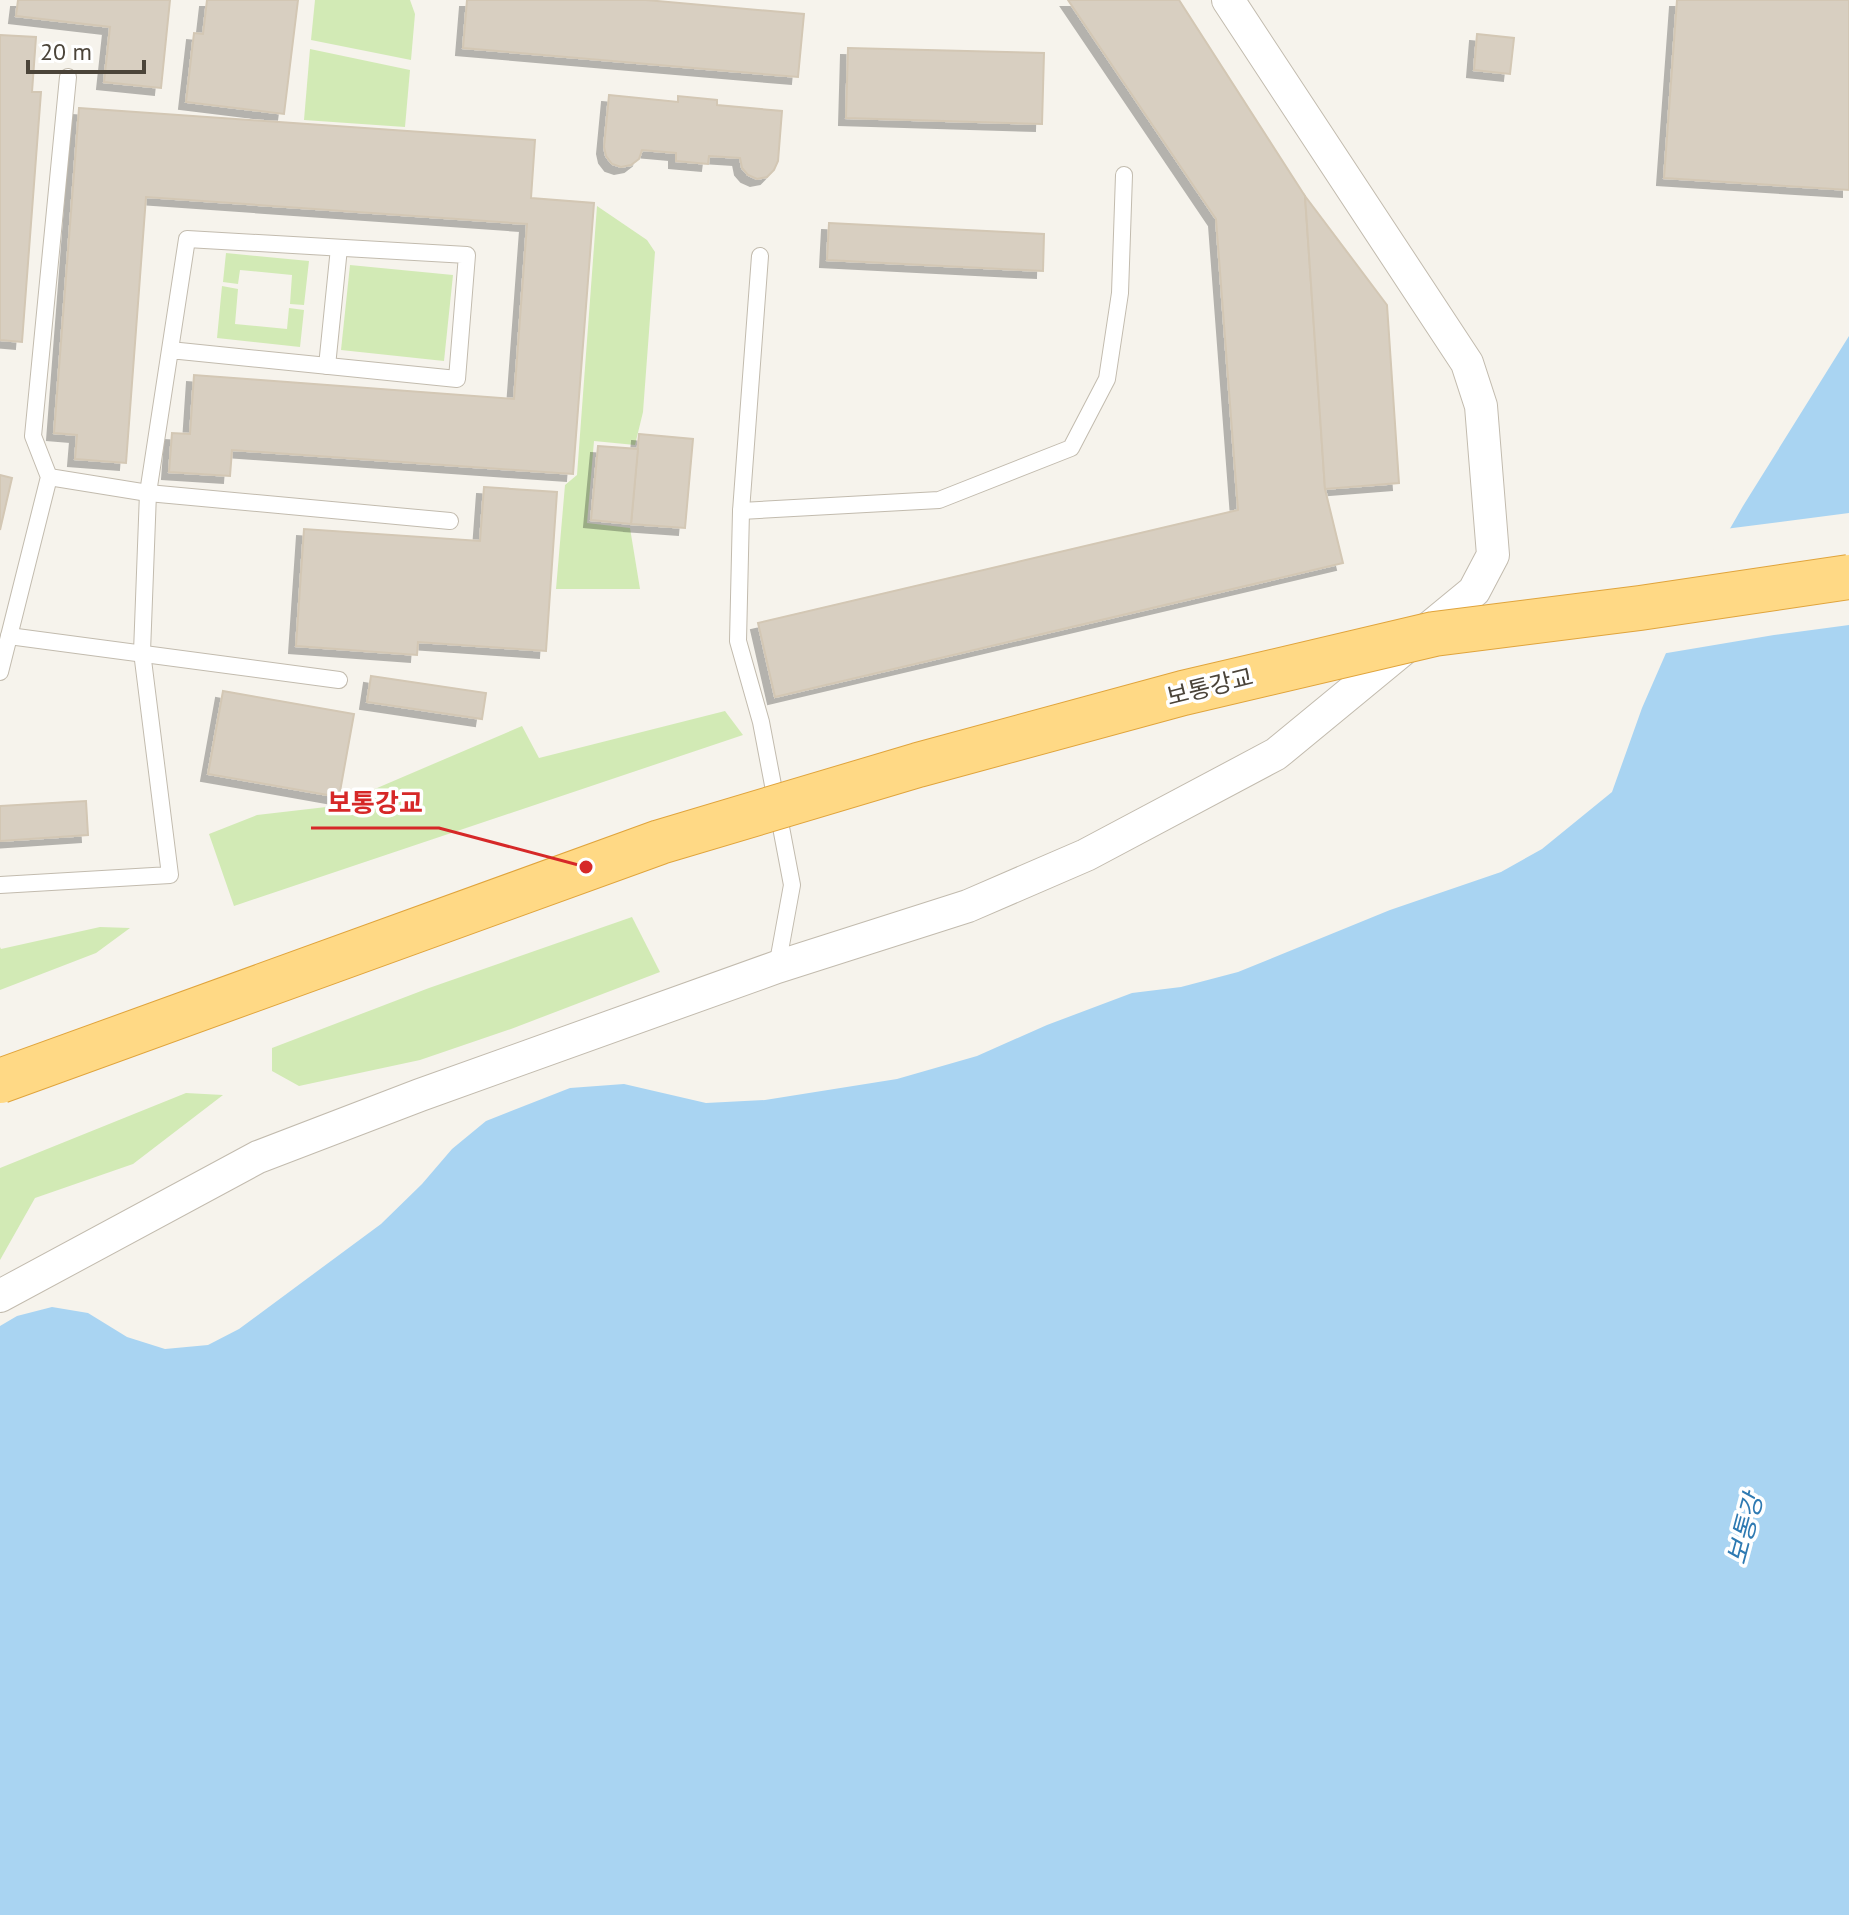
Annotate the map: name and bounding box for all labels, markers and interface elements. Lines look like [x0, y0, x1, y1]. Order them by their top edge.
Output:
scale bar [28, 24, 144, 74]
text: 20 m [40, 36, 92, 67]
street label: 보통강교 [1163, 661, 1256, 712]
callout: 보통강교 [311, 778, 439, 828]
text: 보통강교 [327, 786, 423, 819]
water label: 보통강 [1719, 1487, 1771, 1568]

